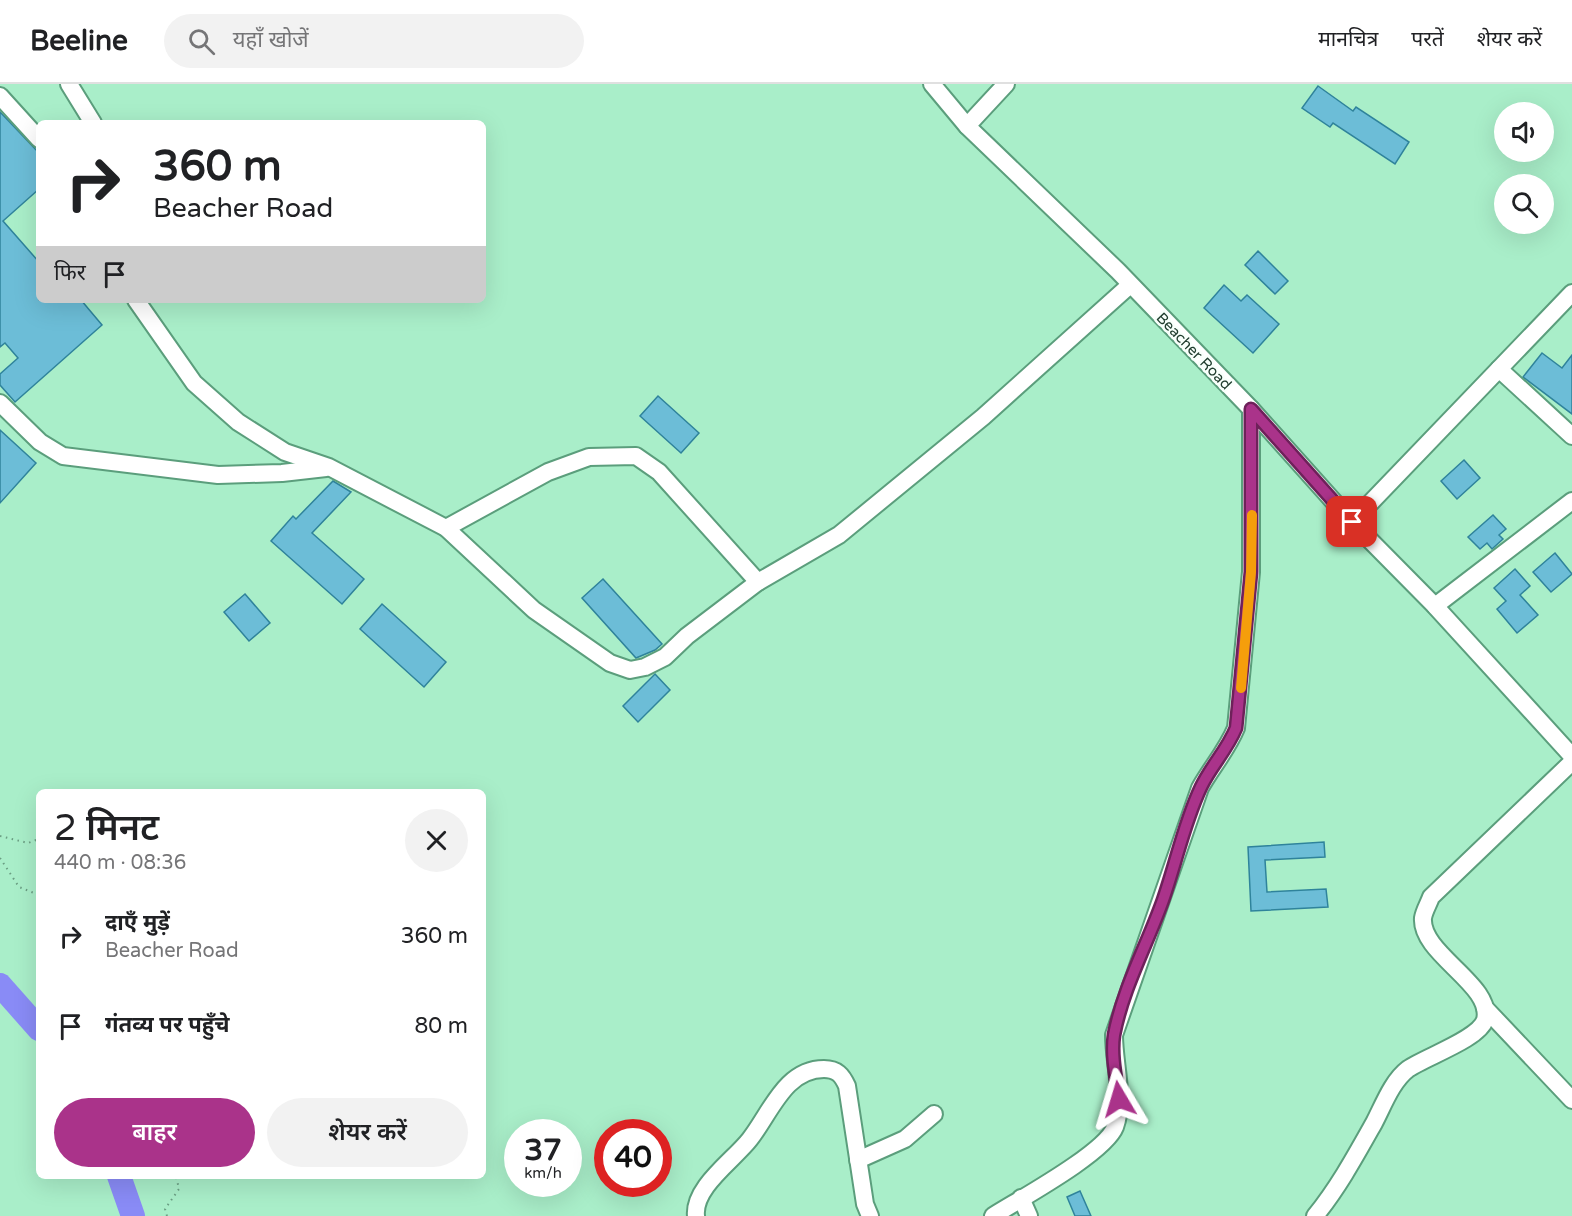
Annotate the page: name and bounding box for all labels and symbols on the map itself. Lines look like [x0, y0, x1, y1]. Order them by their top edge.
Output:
street label: Beacher Road [1153, 309, 1235, 393]
pin [1326, 496, 1377, 547]
position arrow [1087, 1067, 1151, 1131]
speed limit sign: 40 [594, 1119, 672, 1197]

